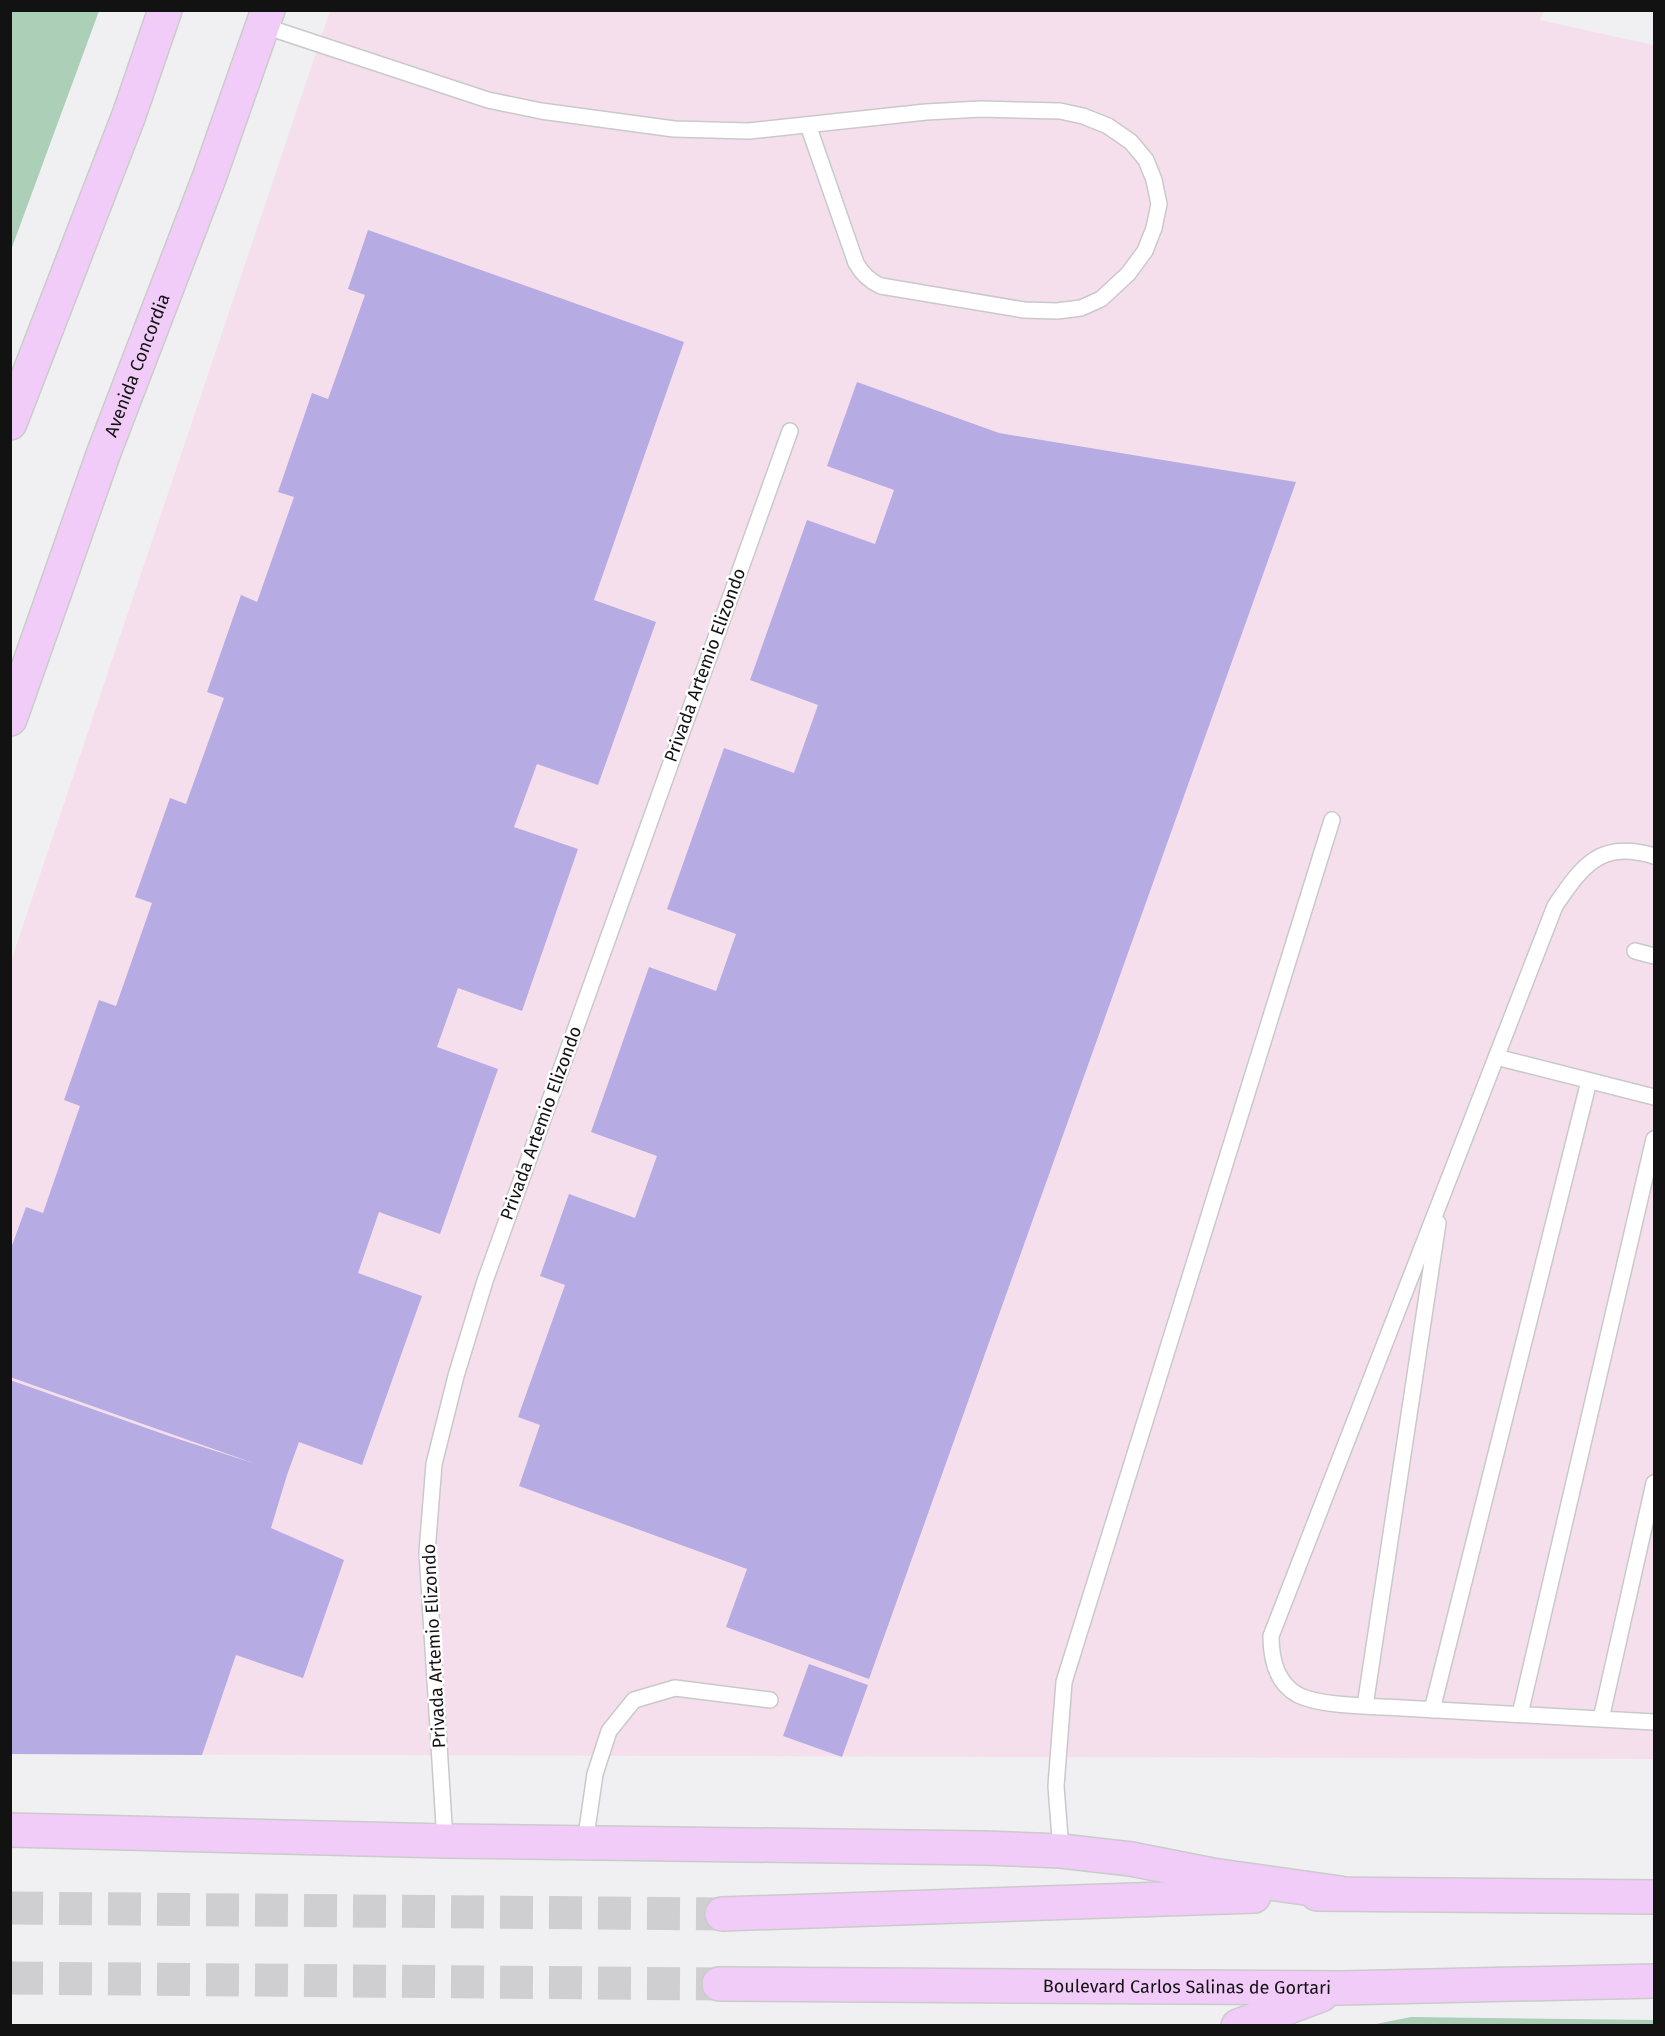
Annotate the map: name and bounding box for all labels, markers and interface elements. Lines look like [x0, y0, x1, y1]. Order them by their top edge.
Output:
street label: Avenida Concordia [100, 291, 175, 440]
street label: Privada Artemio Elizondo [660, 565, 750, 765]
street label: Privada Artemio Elizondo [496, 1023, 586, 1223]
street label: Privada Artemio Elizondo [418, 1543, 450, 1749]
street label: Boulevard Carlos Salinas de Gortari [1043, 1975, 1331, 1999]

